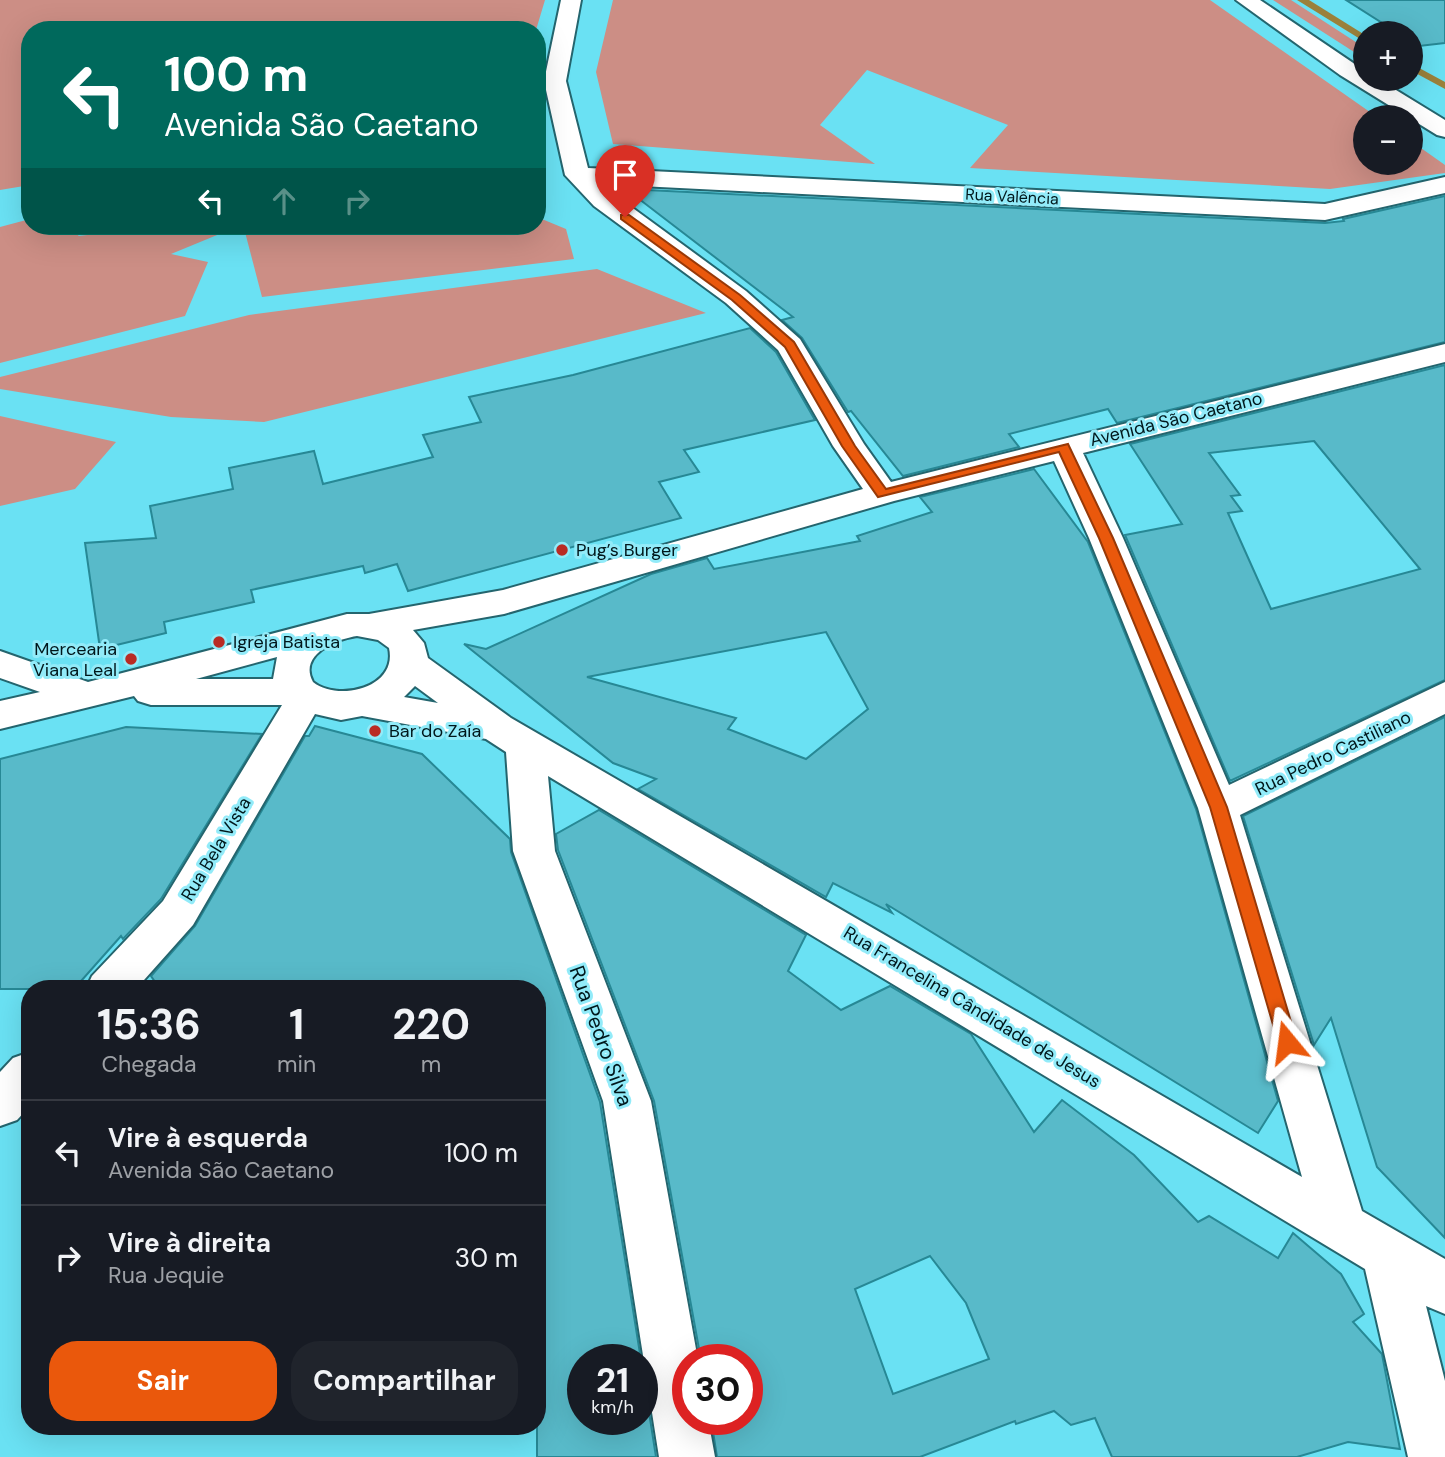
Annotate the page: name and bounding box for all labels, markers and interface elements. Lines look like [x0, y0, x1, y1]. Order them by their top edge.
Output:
map controls [1353, 21, 1423, 175]
button: + [1353, 21, 1423, 91]
text: 100 m [164, 42, 308, 106]
icon: left [49, 49, 140, 140]
text: Avenida São Caetano [164, 104, 479, 146]
button: − [1353, 105, 1423, 175]
pin [595, 145, 655, 217]
icon: arrive [606, 156, 644, 194]
icon: left [192, 182, 230, 220]
icon: ahead [265, 182, 303, 220]
icon: right [338, 182, 376, 220]
street label: Rua Valência [965, 184, 1059, 209]
street label: Avenida São Caetano [1087, 386, 1265, 452]
place label: Pug’s Burger [576, 538, 678, 562]
marker: Pug’s Burger [554, 542, 570, 558]
place label: Igreja Batista [233, 630, 340, 654]
marker: Igreja Batista [211, 634, 227, 650]
place label: Mercearia Viana Leal [33, 637, 117, 682]
marker: Mercearia Viana Leal [123, 651, 139, 667]
street label: Rua Pedro Castiliano [1251, 705, 1415, 801]
place label: Bar do Zaía [389, 719, 481, 743]
marker: Bar do Zaía [367, 723, 383, 739]
street label: Rua Bela Vista [176, 793, 256, 905]
street label: Rua Francelina Cândidade de Jesus [839, 921, 1105, 1093]
street label: Rua Pedro Silva [563, 962, 639, 1110]
text: 15:36 [97, 997, 201, 1052]
text: 1 [289, 997, 304, 1052]
text: 220 [392, 997, 470, 1052]
position arrow [1250, 1005, 1324, 1079]
text: Chegada [101, 1049, 196, 1079]
text: min [277, 1049, 316, 1079]
text: m [421, 1049, 441, 1079]
text: Vire à esquerda [108, 1121, 308, 1155]
icon: left [49, 1134, 87, 1172]
text: 100 m [444, 1136, 518, 1170]
text: Avenida São Caetano [108, 1155, 334, 1185]
text: Vire à direita [108, 1226, 271, 1260]
icon: right [49, 1239, 87, 1277]
text: 30 m [455, 1241, 518, 1275]
text: Rua Jequie [108, 1260, 224, 1290]
button: Sair [49, 1341, 277, 1421]
button: Compartilhar [291, 1341, 518, 1421]
speed limit sign: 30 [672, 1344, 763, 1435]
text: 21 [596, 1357, 629, 1403]
text: km/h [591, 1395, 634, 1419]

